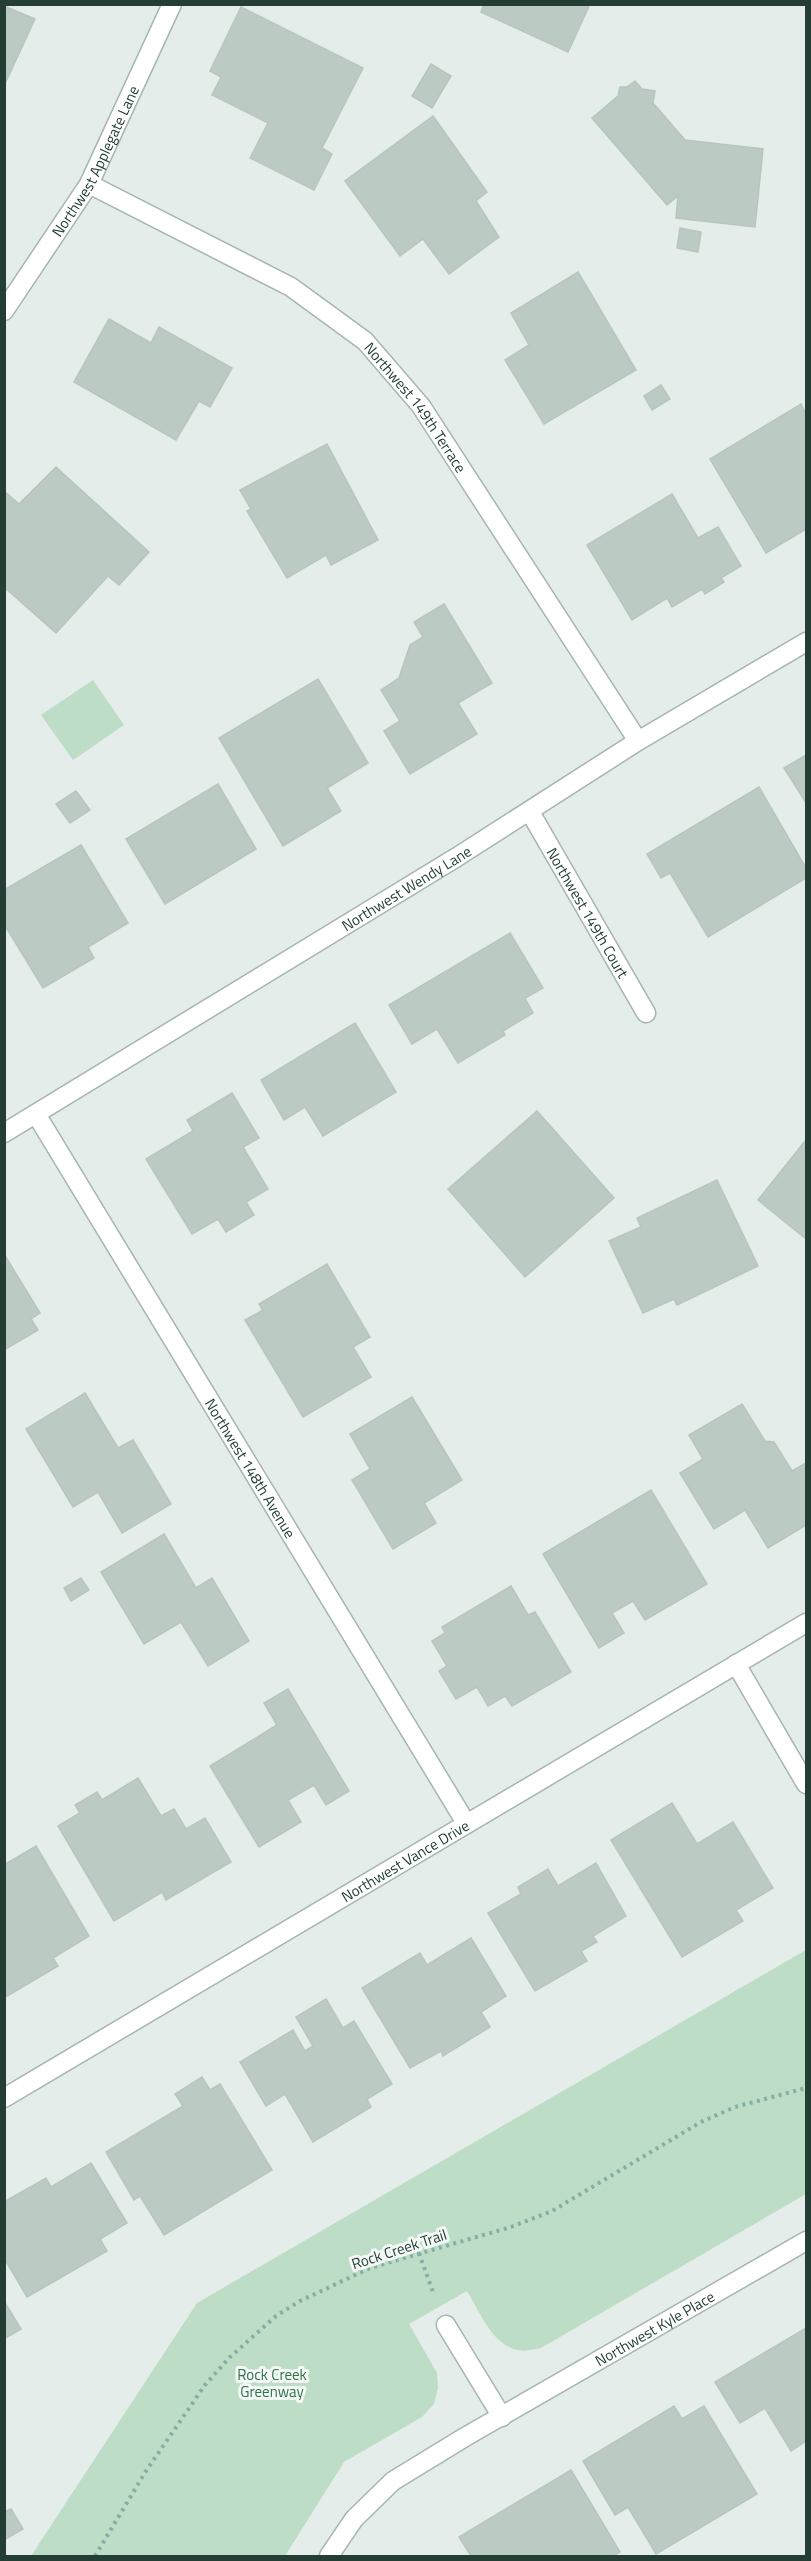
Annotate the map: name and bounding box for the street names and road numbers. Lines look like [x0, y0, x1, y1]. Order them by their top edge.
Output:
street label: Northwest Applegate Lane [45, 82, 144, 241]
street label: Northwest 149th Terrace [359, 337, 473, 477]
street label: Northwest Wendy Lane [337, 839, 476, 936]
street label: Northwest 149th Court [541, 843, 635, 983]
street label: Northwest 148th Avenue [199, 1394, 302, 1542]
street label: Northwest Vance Drive [337, 1814, 473, 1907]
street label: Rock Creek Trail [348, 2223, 450, 2275]
street label: Northwest Kyle Place [590, 2285, 719, 2372]

